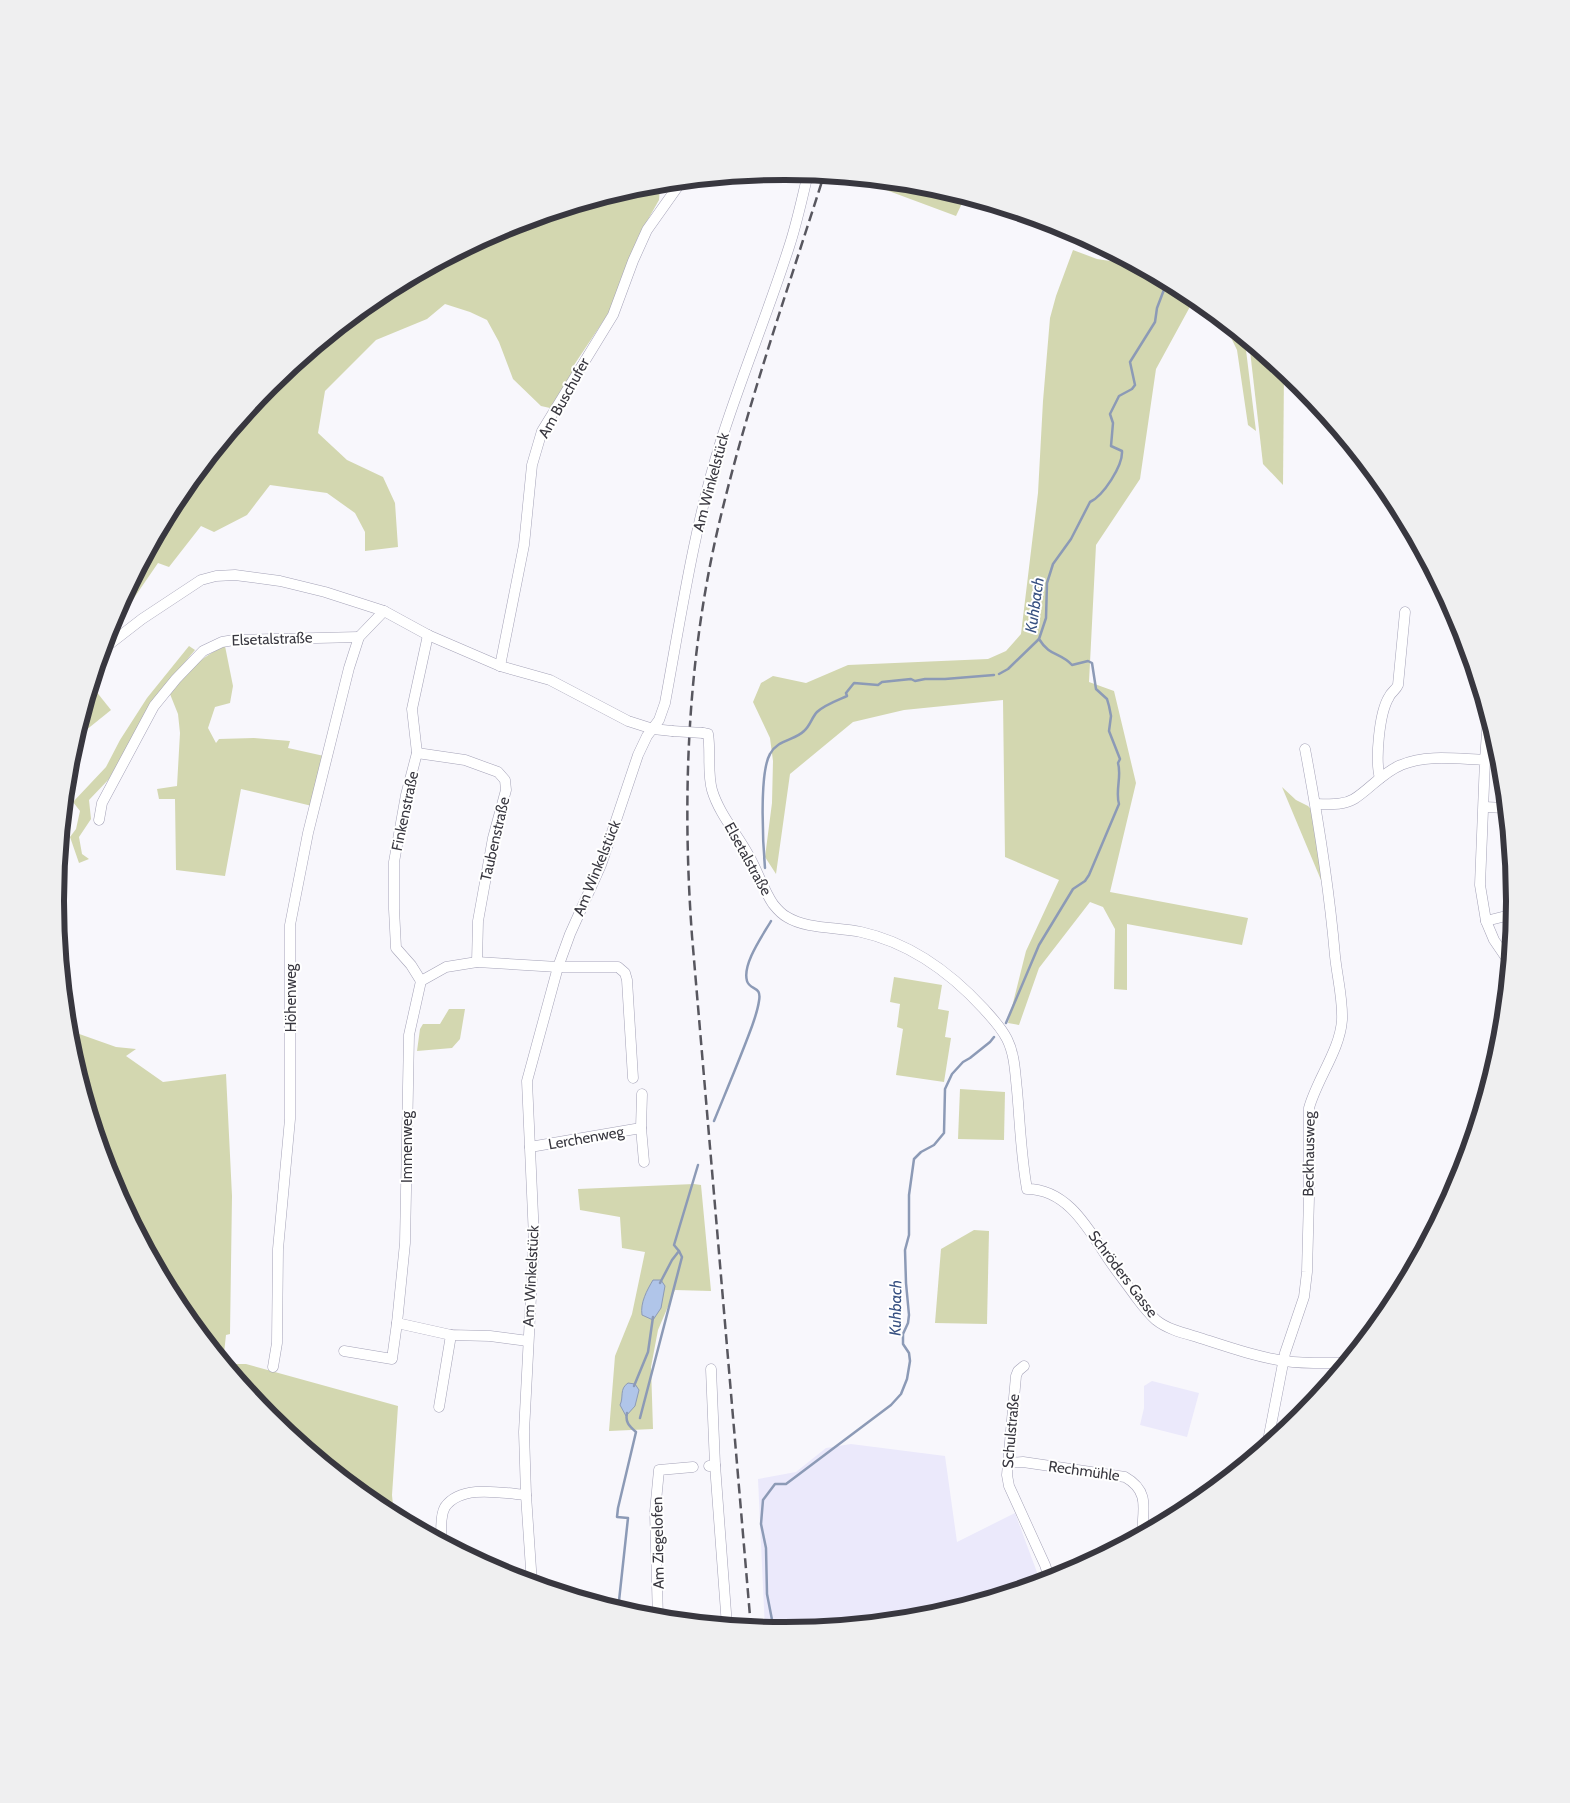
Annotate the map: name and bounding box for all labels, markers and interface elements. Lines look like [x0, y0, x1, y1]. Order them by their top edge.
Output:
street label: Am Buschufer [535, 355, 594, 441]
street label: Am Winkelstück [689, 430, 733, 533]
water label: Kuhbach [1021, 576, 1048, 634]
street label: Elsetalstraße [231, 629, 313, 649]
street label: Finkenstraße [388, 769, 422, 853]
street label: Taubenstraße [477, 795, 514, 883]
street label: Am Winkelstück [570, 817, 625, 919]
street label: Elsetalstraße [721, 819, 776, 899]
street label: Höhenweg [282, 963, 300, 1032]
street label: Immenweg [398, 1111, 416, 1183]
street label: Beckhausweg [1299, 1111, 1319, 1197]
street label: Lerchenweg [547, 1122, 626, 1153]
street label: Am Winkelstück [519, 1224, 543, 1327]
street label: Schröders Gasse [1084, 1227, 1162, 1321]
water label: Kuhbach [886, 1280, 905, 1336]
street label: Schulstraße [999, 1393, 1023, 1469]
street label: Rechmühle [1047, 1457, 1121, 1485]
street label: Am Ziegelofen [648, 1497, 668, 1589]

